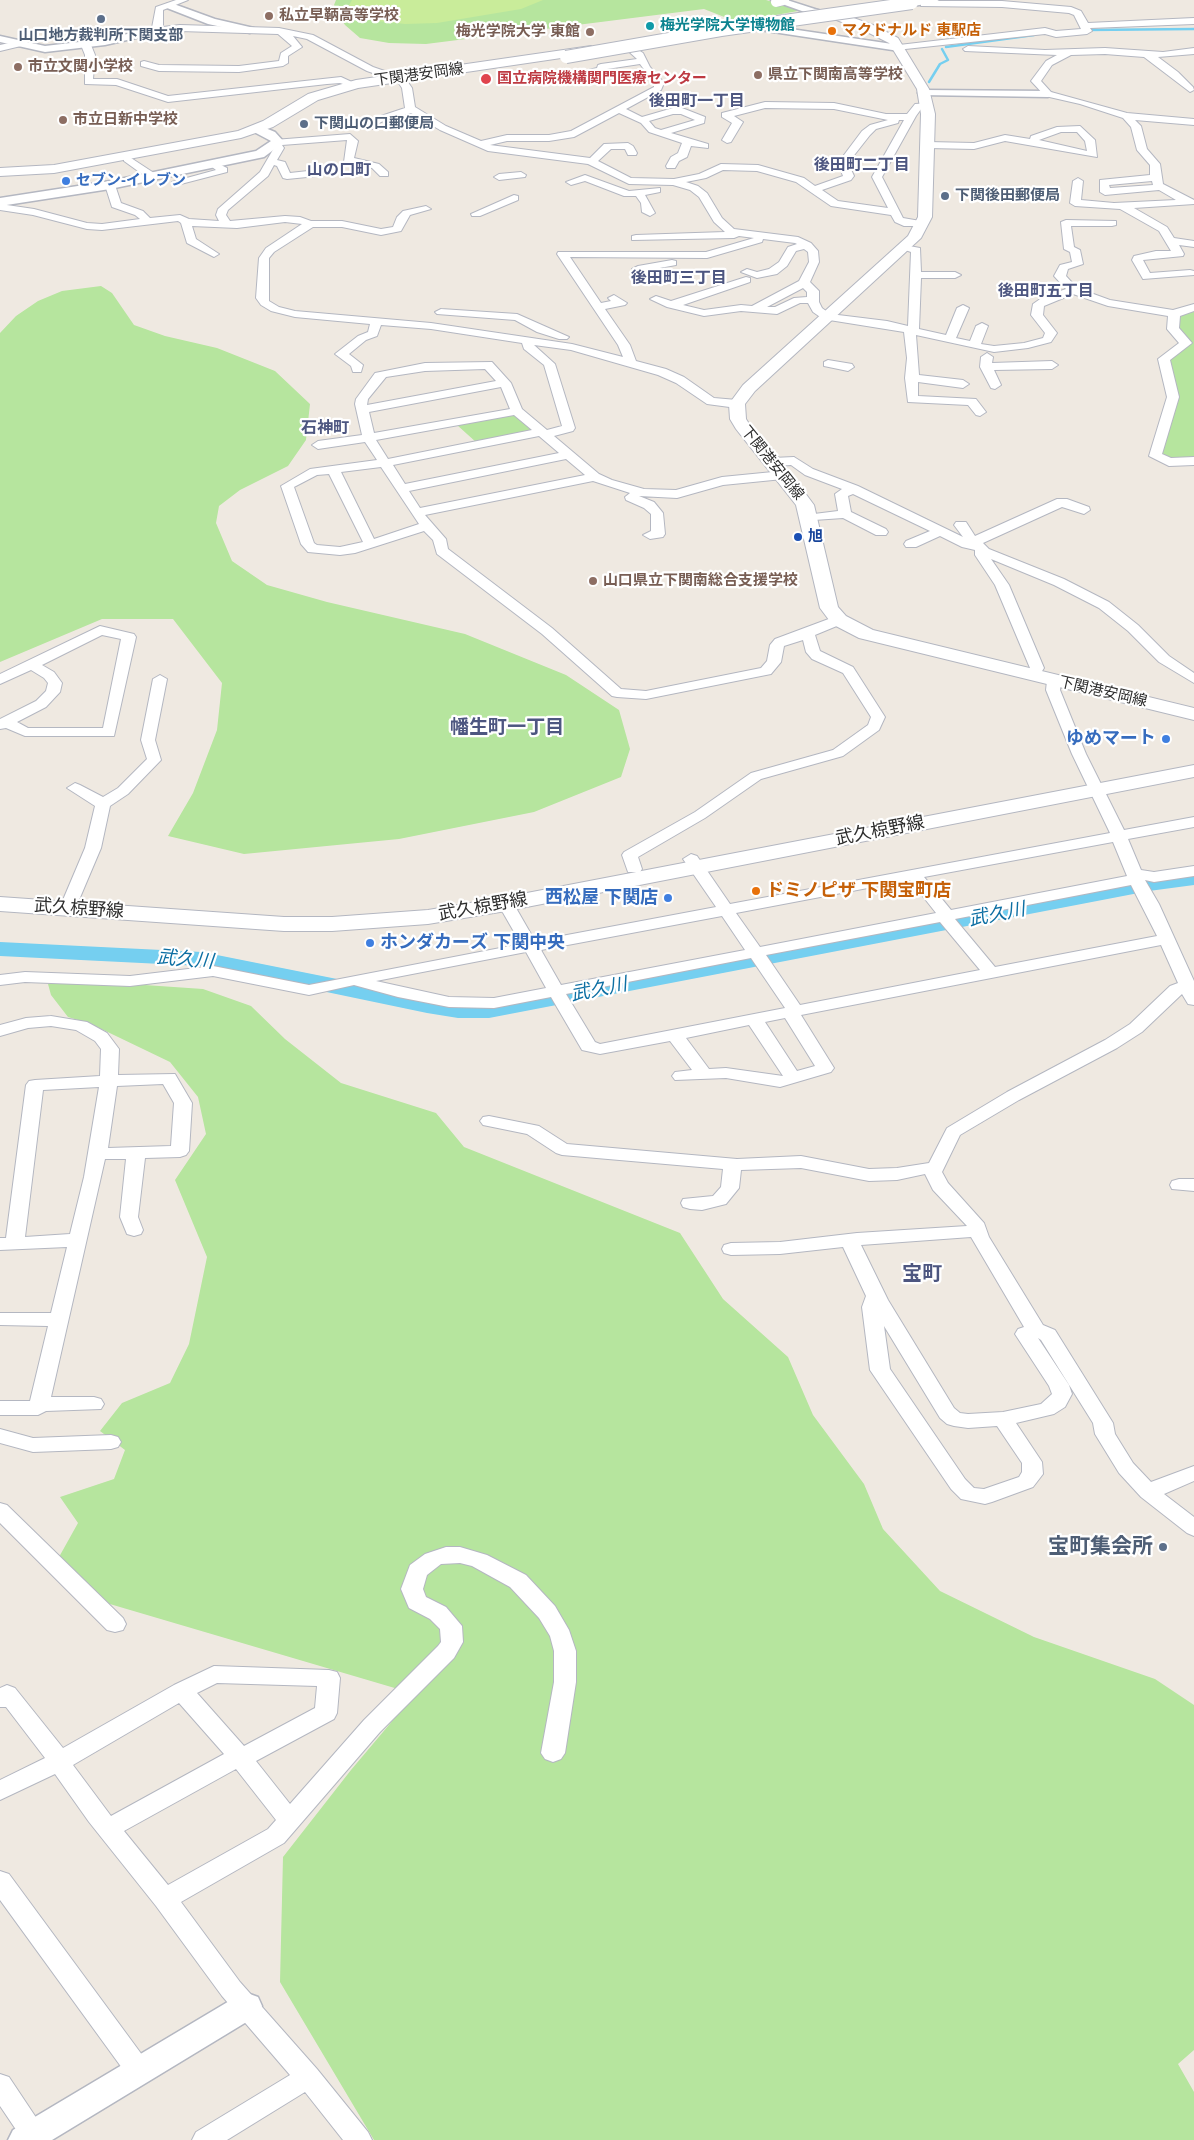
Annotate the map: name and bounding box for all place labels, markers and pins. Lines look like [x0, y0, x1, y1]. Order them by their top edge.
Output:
place label: 私立早鞆高等学校 [279, 7, 399, 25]
marker: 私立早鞆高等学校 [263, 10, 275, 22]
marker: 山口地方裁判所下関支部 [95, 13, 107, 25]
place label: 梅光学院大学博物館 [660, 17, 795, 35]
marker: 梅光学院大学博物館 [644, 20, 656, 32]
place label: マクドナルド 東駅店 [842, 22, 981, 40]
place label: 梅光学院大学 東館 [456, 23, 580, 41]
marker: マクドナルド 東駅店 [826, 25, 838, 37]
marker: 梅光学院大学 東館 [584, 26, 596, 38]
place label: 山口地方裁判所下関支部 [19, 27, 183, 45]
place label: 市立文関小学校 [28, 58, 133, 76]
marker: 市立文関小学校 [12, 61, 24, 73]
place label: 県立下関南高等学校 [768, 66, 903, 84]
marker: 県立下関南高等学校 [752, 69, 764, 81]
place label: 国立病院機構関門医療センター [497, 70, 707, 88]
marker: 国立病院機構関門医療センター [479, 72, 493, 86]
place label: 市立日新中学校 [73, 111, 178, 129]
marker: 市立日新中学校 [57, 114, 69, 126]
place label: 下関山の口郵便局 [314, 115, 434, 133]
marker: 下関山の口郵便局 [298, 118, 310, 130]
place label: セブン-イレブン [76, 172, 186, 190]
marker: セブン-イレブン [60, 175, 72, 187]
place label: 下関後田郵便局 [955, 187, 1060, 205]
marker: 下関後田郵便局 [939, 190, 951, 202]
place label: 旭 [808, 528, 823, 546]
marker: 旭 [792, 531, 804, 543]
place label: 山口県立下関南総合支援学校 [603, 572, 798, 590]
marker: 山口県立下関南総合支援学校 [587, 575, 599, 587]
place label: ゆめマート [1066, 728, 1156, 750]
marker: ゆめマート [1160, 733, 1172, 745]
place label: ドミノピザ 下関宝町店 [766, 880, 951, 902]
marker: ドミノピザ 下関宝町店 [750, 885, 762, 897]
place label: 西松屋 下関店 [545, 887, 658, 909]
marker: 西松屋 下関店 [662, 892, 674, 904]
place label: ホンダカーズ 下関中央 [380, 932, 565, 954]
marker: ホンダカーズ 下関中央 [364, 937, 376, 949]
place label: 宝町集会所 [1048, 1534, 1153, 1560]
marker: 宝町集会所 [1157, 1541, 1169, 1553]

